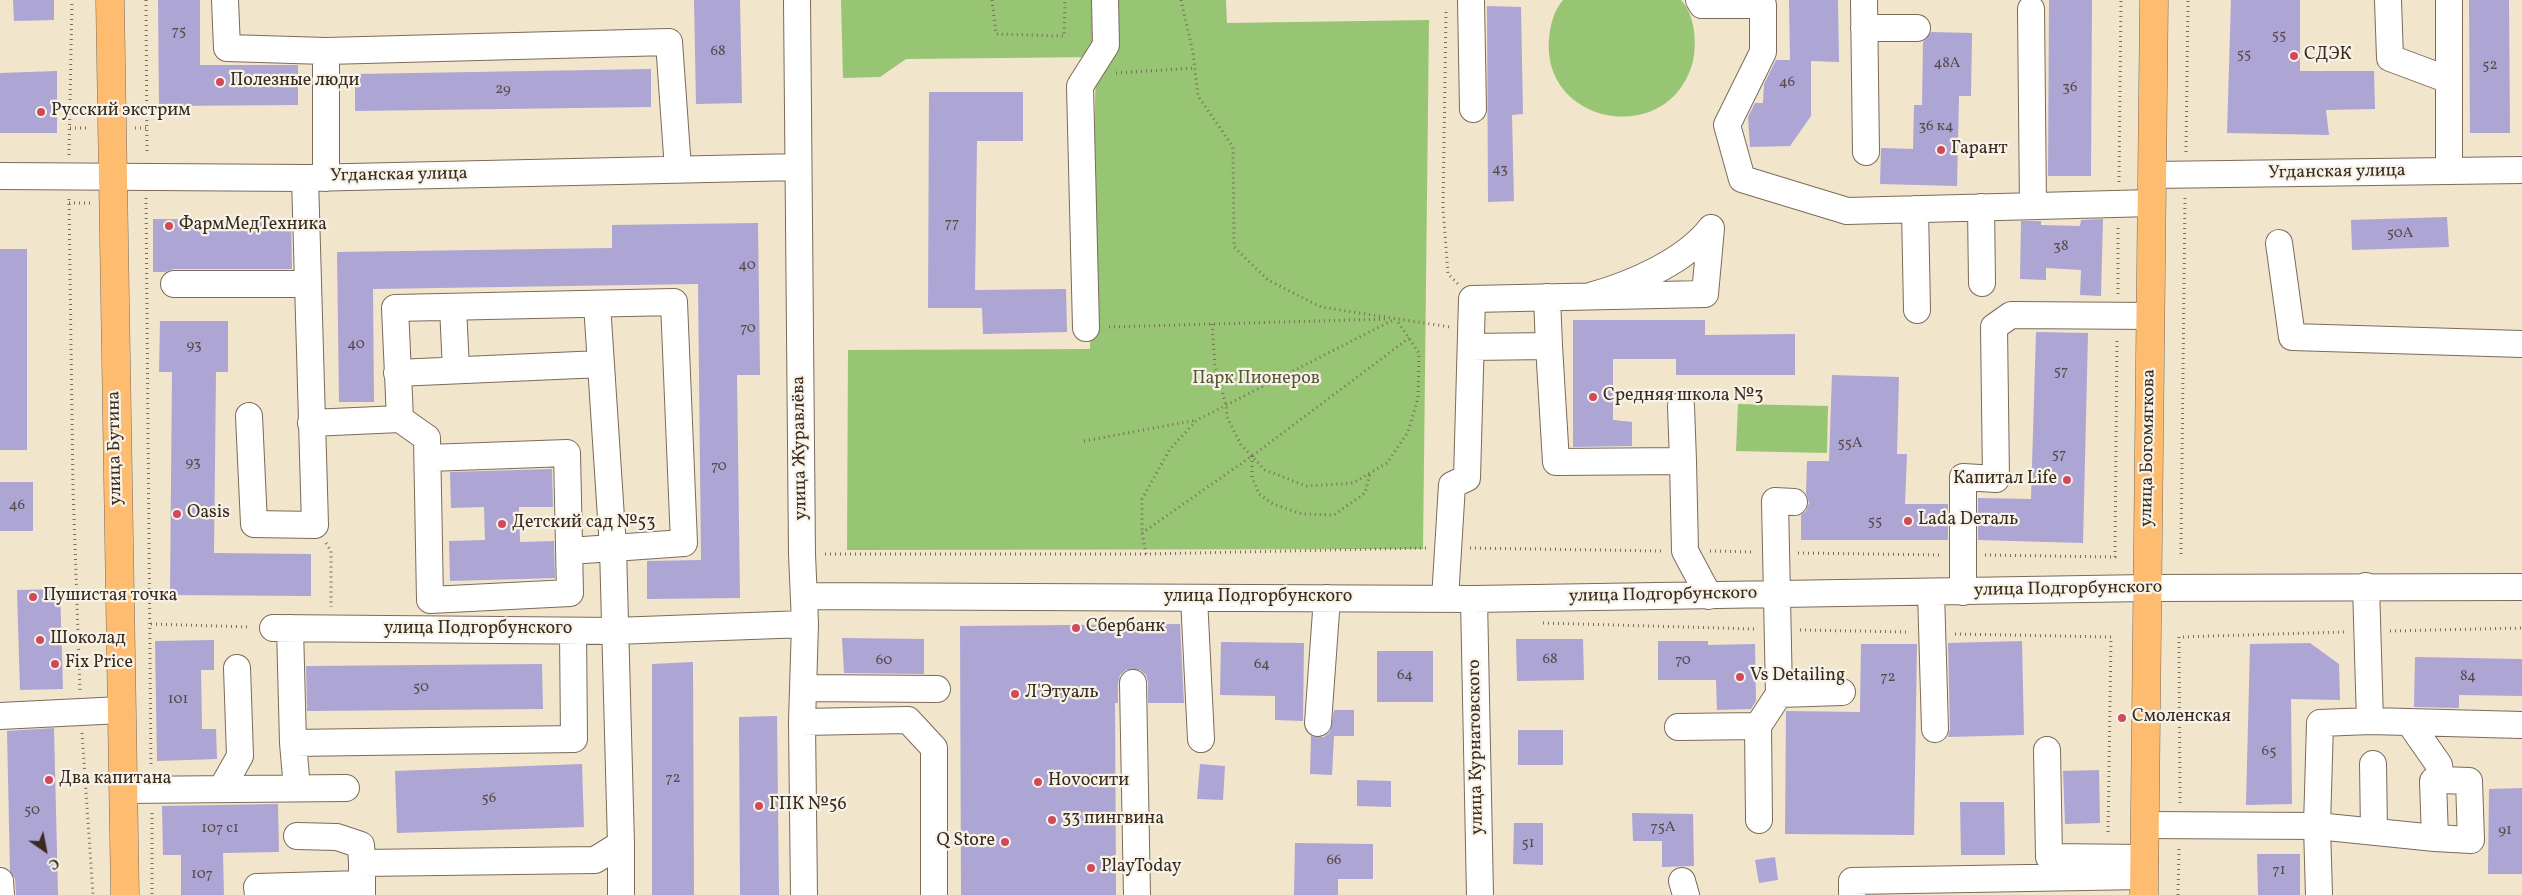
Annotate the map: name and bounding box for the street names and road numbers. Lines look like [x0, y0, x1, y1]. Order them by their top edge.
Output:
street label: Угданская улица [2268, 161, 2406, 185]
street label: Угданская улица [330, 164, 468, 188]
street label: улица Богомягкова [2137, 369, 2161, 527]
street label: улица Журавлёва [789, 376, 813, 520]
street label: улица Бутина [104, 391, 128, 505]
street label: улица Подгорбунского [1973, 578, 2163, 602]
street label: улица Подгорбунского [1568, 584, 1758, 608]
street label: улица Подгорбунского [1164, 587, 1352, 609]
street label: улица Подгорбунского [384, 619, 572, 641]
street label: улица Курнатовского [1465, 659, 1489, 835]

